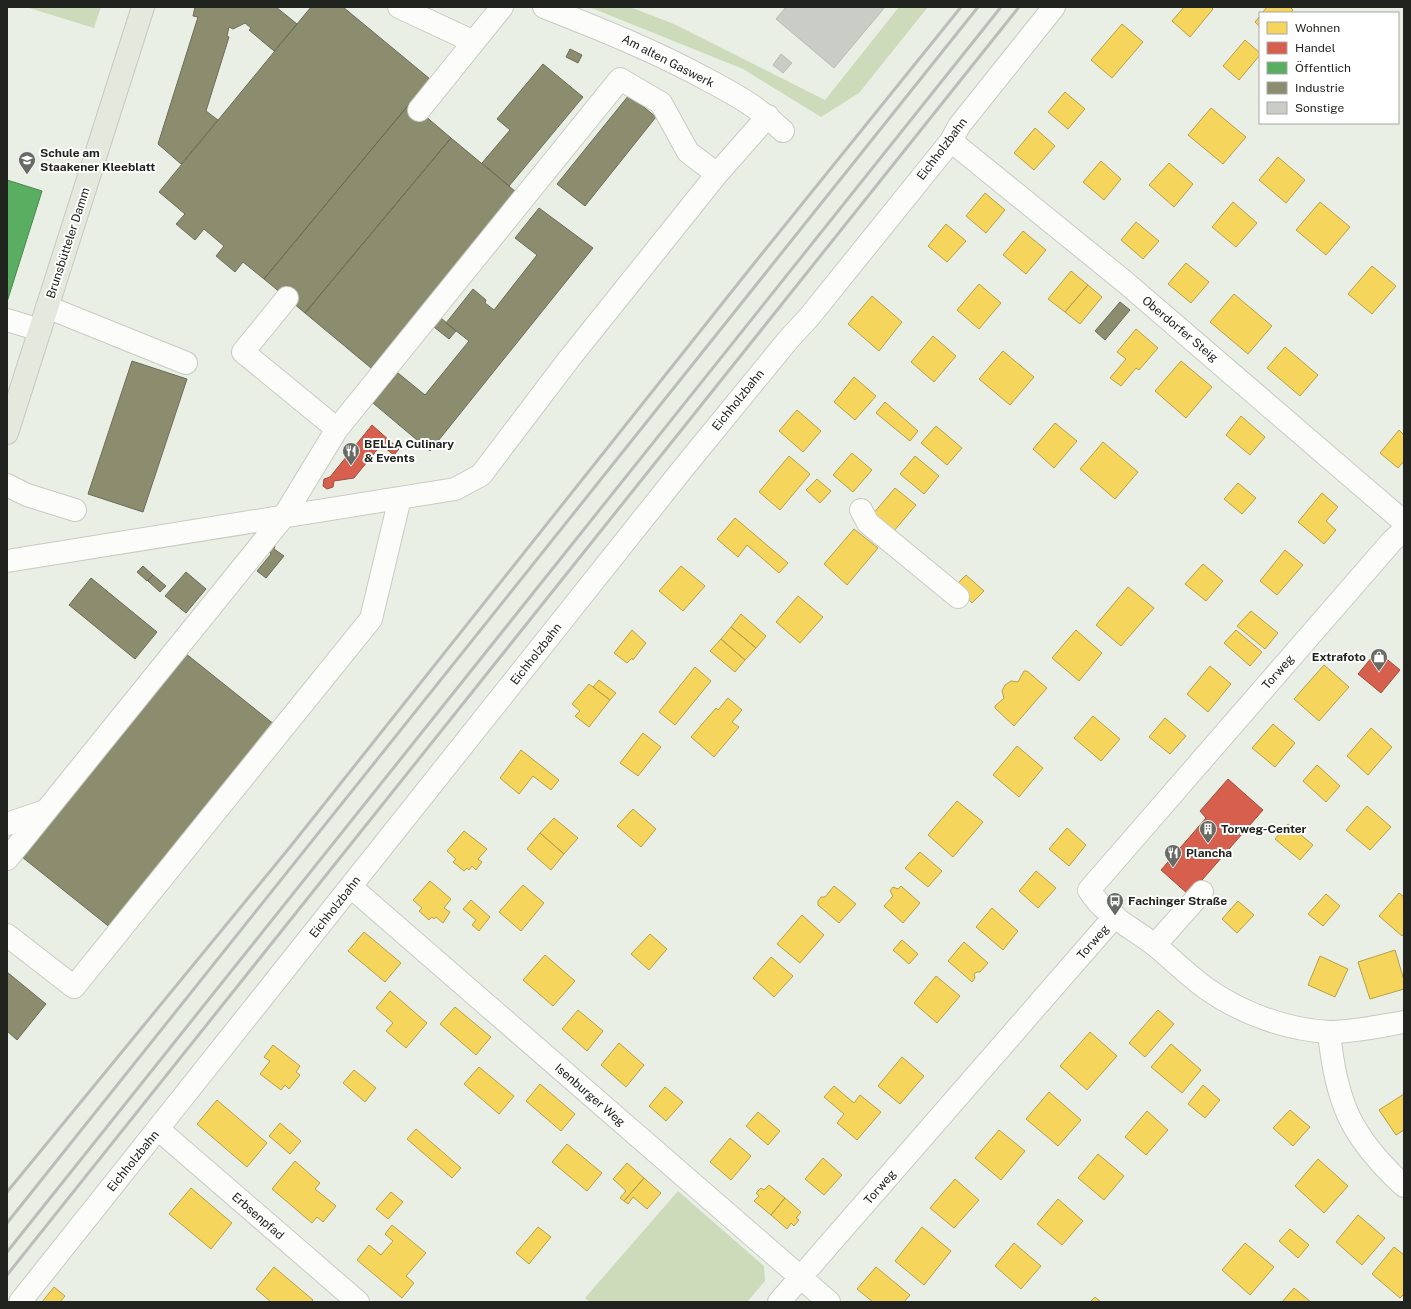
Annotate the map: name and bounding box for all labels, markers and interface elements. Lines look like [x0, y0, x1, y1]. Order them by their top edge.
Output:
legend [1259, 12, 1399, 124]
text: Wohnen [1295, 21, 1340, 35]
street label: Am alten Gaswerk [620, 32, 717, 90]
text: Handel [1295, 41, 1336, 55]
text: Öffentlich [1295, 61, 1351, 75]
text: Industrie [1295, 81, 1345, 95]
text: Sonstige [1295, 101, 1345, 115]
street label: Eichholzbahn [914, 115, 970, 183]
place label: Schule am Staakener Kleeblatt [40, 146, 155, 174]
school or university icon: Schule am Staakener Kleeblatt [17, 150, 37, 175]
street label: Brunsbütteler Damm [43, 186, 93, 300]
street label: Oberdorfer Steig [1139, 293, 1221, 365]
street label: Eichholzbahn [709, 367, 767, 433]
place label: BELLA Culinary & Events [364, 437, 454, 465]
restaurant icon: BELLA Culinary & Events [341, 441, 361, 466]
street label: Eichholzbahn [508, 620, 564, 688]
shop icon: Extrafoto [1369, 647, 1389, 672]
place label: Extrafoto [1312, 650, 1366, 664]
street label: Torweg [1259, 652, 1297, 692]
building icon: Torweg-Center [1198, 819, 1218, 844]
place label: Torweg-Center [1221, 822, 1307, 836]
restaurant icon: Plancha [1163, 843, 1183, 868]
place label: Plancha [1186, 846, 1232, 860]
street label: Eichholzbahn [307, 873, 363, 941]
bus stop icon: Fachinger Straße [1105, 891, 1125, 916]
place label: Fachinger Straße [1128, 894, 1227, 908]
street label: Torweg [1074, 922, 1112, 962]
street label: Isenburger Weg [552, 1061, 628, 1129]
street label: Eichholzbahn [104, 1128, 162, 1194]
street label: Torweg [861, 1167, 899, 1207]
street label: Erbsenpfad [229, 1190, 287, 1242]

